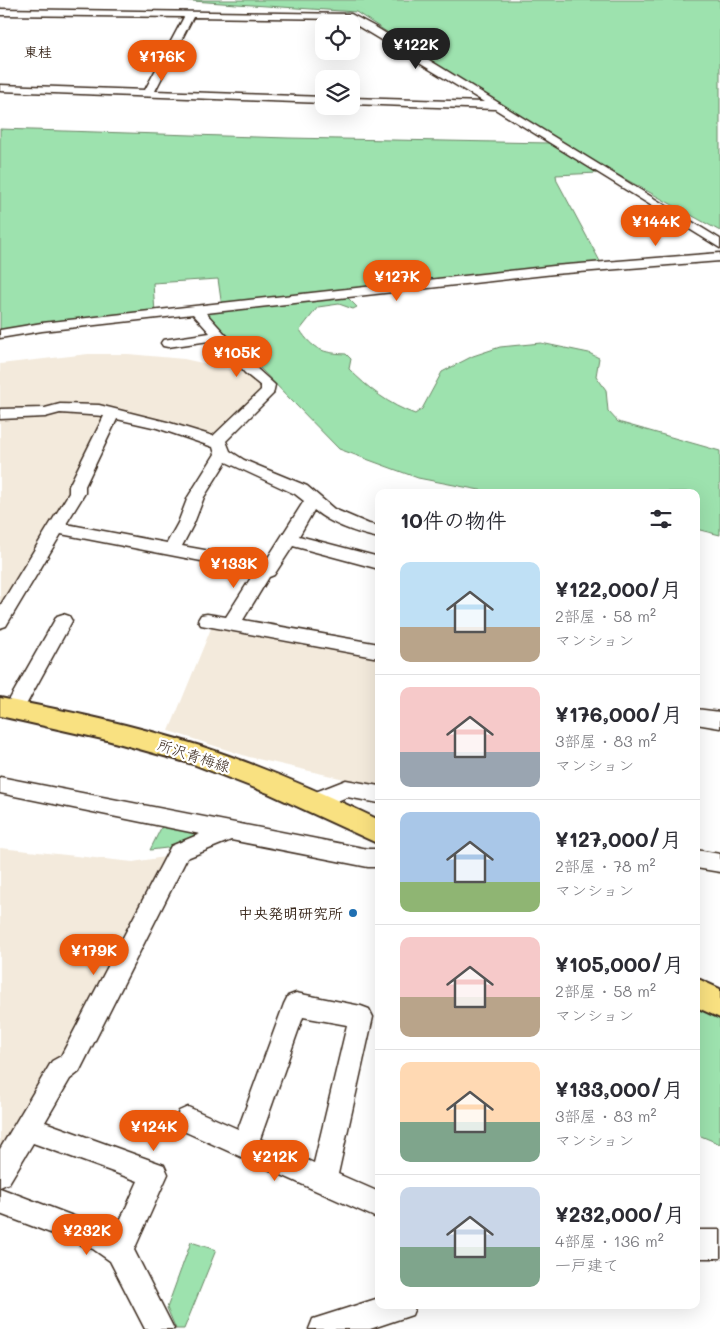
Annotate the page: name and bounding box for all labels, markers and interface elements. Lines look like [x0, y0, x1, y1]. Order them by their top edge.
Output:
map controls [315, 15, 360, 115]
button: locate [315, 15, 360, 60]
pin: ¥122K [381, 28, 451, 70]
text: ¥122K [393, 33, 439, 54]
pin: ¥176K [127, 39, 197, 82]
district label: 東桂 [24, 42, 52, 61]
text: ¥176K [139, 45, 185, 66]
button: layers [315, 70, 360, 115]
pin: ¥144K [621, 204, 691, 247]
text: ¥144K [632, 210, 680, 231]
pin: ¥127K [362, 260, 432, 302]
text: ¥127K [374, 265, 420, 286]
pin: ¥105K [202, 336, 272, 378]
text: ¥105K [213, 341, 261, 362]
icon: filters [647, 505, 675, 533]
text: 10件の物件 [400, 506, 507, 533]
pin: ¥133K [199, 546, 269, 589]
text: ¥133K [210, 552, 258, 573]
text: ¥122,000/月 [555, 575, 682, 602]
icon: home [440, 582, 500, 642]
text: 2部屋 · 58 m² [555, 605, 656, 626]
text: マンション [555, 629, 634, 650]
text: ¥176,000/月 [555, 700, 683, 727]
icon: home [440, 707, 500, 767]
text: 3部屋 · 83 m² [555, 730, 657, 751]
street label: 所沢青梅線 [155, 734, 233, 776]
text: マンション [555, 754, 634, 775]
text: ¥127,000/月 [555, 825, 682, 852]
icon: home [440, 832, 500, 892]
text: 2部屋 · 78 m² [555, 855, 656, 876]
text: マンション [555, 879, 634, 900]
place label: 中央発明研究所 [238, 903, 343, 923]
marker: 中央発明研究所 [347, 907, 359, 919]
pin: ¥179K [59, 934, 129, 976]
text: ¥179K [71, 939, 117, 960]
text: ¥105,000/月 [555, 950, 684, 977]
icon: home [440, 957, 500, 1017]
text: 2部屋 · 58 m² [555, 980, 656, 1001]
text: マンション [555, 1004, 634, 1025]
text: ¥133,000/月 [555, 1075, 683, 1102]
icon: home [440, 1082, 500, 1142]
text: 3部屋 · 83 m² [555, 1105, 657, 1126]
pin: ¥124K [119, 1110, 189, 1152]
text: ¥124K [130, 1115, 178, 1136]
text: マンション [555, 1129, 634, 1150]
pin: ¥212K [240, 1140, 310, 1182]
text: ¥212K [252, 1145, 298, 1166]
text: ¥232,000/月 [555, 1200, 685, 1227]
icon: home [440, 1207, 500, 1267]
pin: ¥232K [52, 1214, 122, 1256]
text: ¥232K [63, 1219, 111, 1240]
text: 4部屋 · 136 m² [555, 1230, 664, 1251]
text: 一戸建て [555, 1254, 619, 1275]

